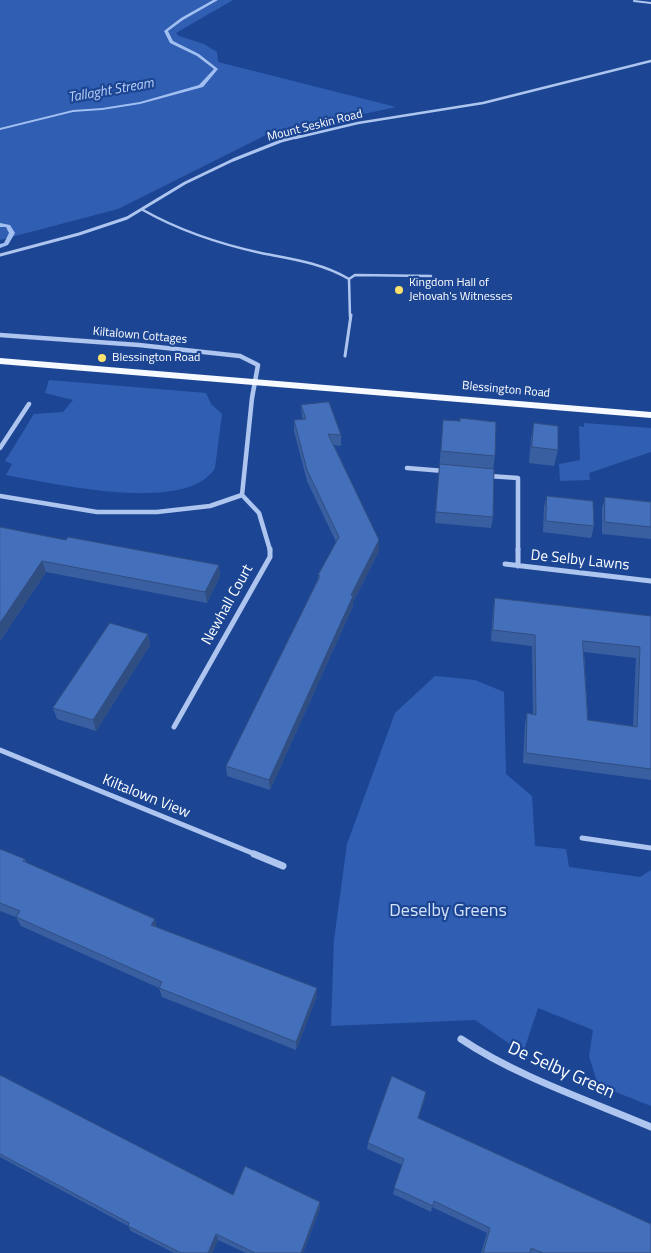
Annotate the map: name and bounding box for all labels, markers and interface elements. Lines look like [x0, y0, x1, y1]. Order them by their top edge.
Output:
water label: Tallaght Stream [67, 75, 155, 107]
street label: Mount Seskin Road [266, 107, 364, 145]
place label: Kingdom Hall of Jehovah's Witnesses [409, 276, 513, 304]
marker: Kingdom Hall of Jehovah's Witnesses [393, 284, 405, 296]
street label: Kiltalown Cottages [92, 325, 188, 347]
place label: Blessington Road [112, 351, 200, 365]
marker: Blessington Road [96, 352, 108, 364]
street label: Blessington Road [461, 379, 551, 401]
street label: De Selby Lawns [530, 547, 630, 575]
street label: Newhall Court [199, 562, 257, 648]
street label: Kiltalown View [99, 771, 193, 823]
park label: Deselby Greens [389, 901, 507, 923]
street label: De Selby Green [504, 1038, 618, 1104]

